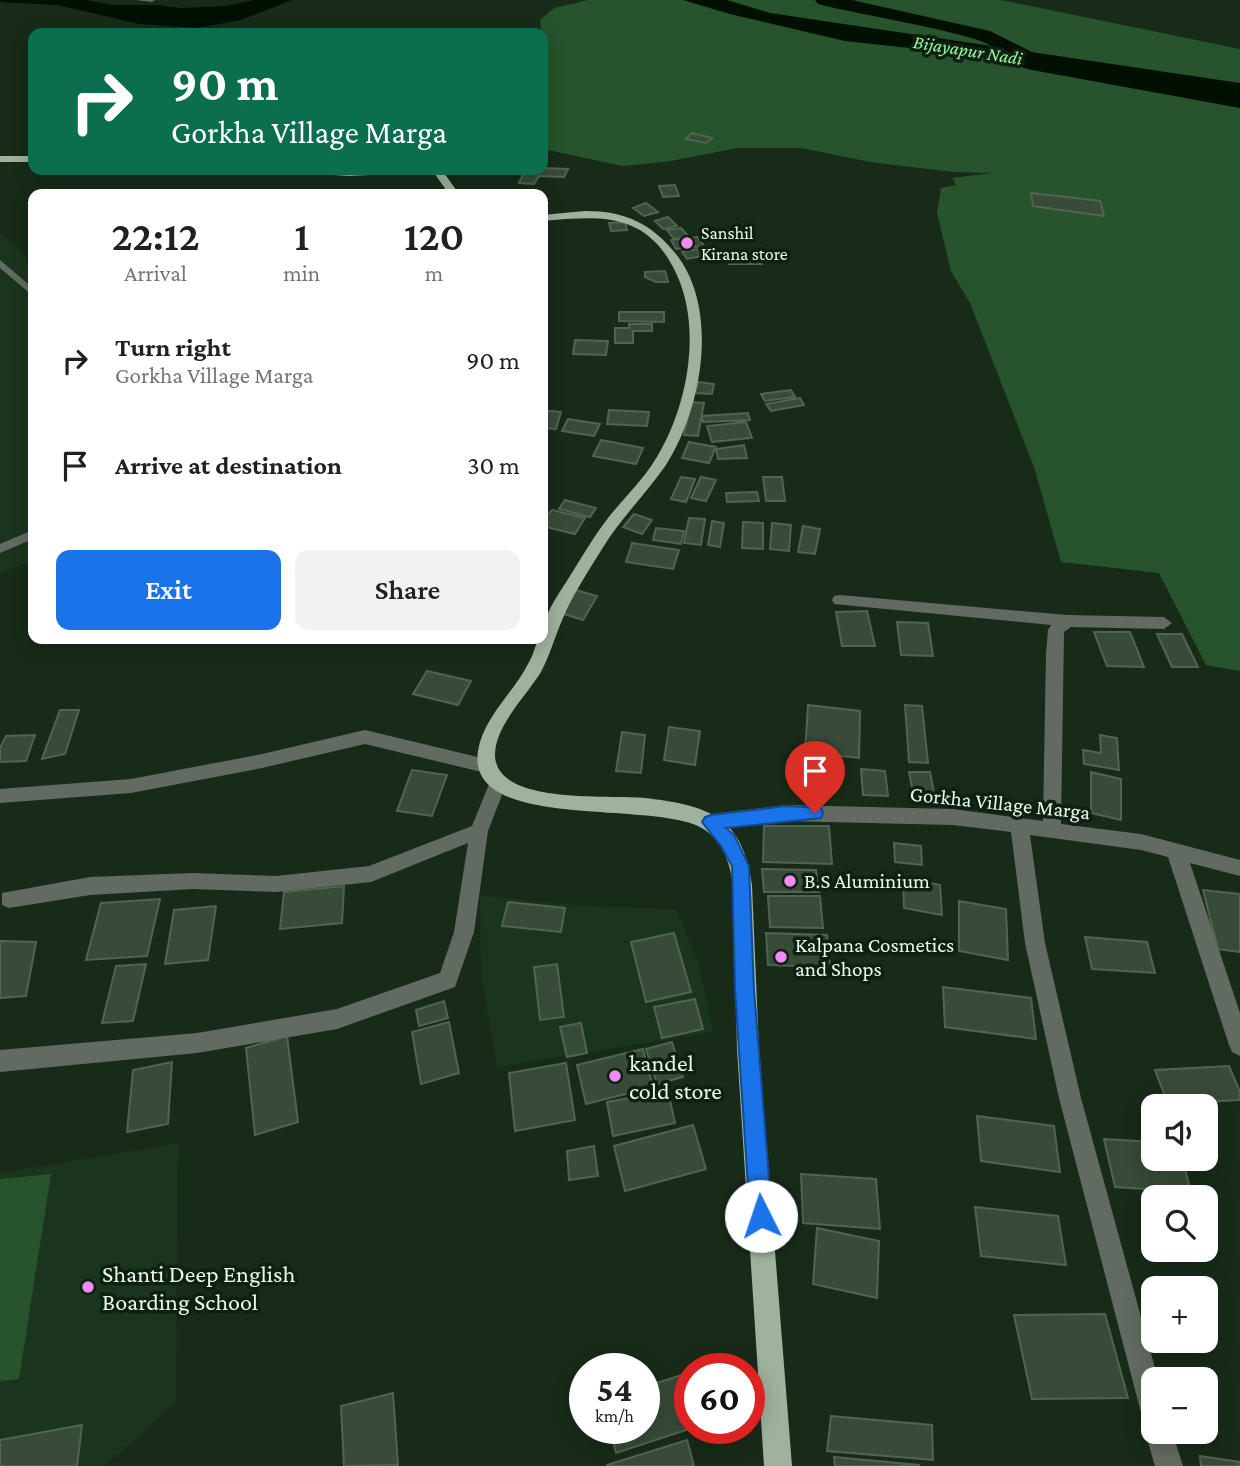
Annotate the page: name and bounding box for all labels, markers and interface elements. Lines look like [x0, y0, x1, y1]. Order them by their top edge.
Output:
water label: Bijayapur Nadi [912, 31, 1025, 70]
icon: right [56, 56, 147, 147]
text: 90 m [171, 56, 278, 111]
text: Gorkha Village Marga [171, 114, 447, 150]
text: 22:12 [112, 212, 200, 259]
text: 1 [294, 212, 309, 259]
text: 120 [404, 212, 464, 259]
place label: Sanshil Kirana store [701, 223, 788, 264]
marker: Sanshil Kirana store [679, 235, 695, 251]
text: Arrival [124, 260, 187, 286]
text: min [283, 260, 320, 286]
text: m [425, 260, 443, 286]
text: Turn right [115, 333, 231, 362]
icon: right [56, 342, 94, 380]
text: 90 m [466, 346, 520, 375]
text: Gorkha Village Marga [115, 362, 313, 388]
icon: arrive [56, 447, 94, 485]
text: Arrive at destination [115, 451, 342, 480]
text: 30 m [467, 451, 520, 480]
button: Exit [56, 550, 281, 630]
button: Share [295, 550, 520, 630]
pin [785, 741, 845, 813]
icon: arrive [796, 752, 834, 790]
street label: Gorkha Village Marga [909, 782, 1092, 824]
place label: B.S Aluminium [804, 869, 930, 893]
marker: B.S Aluminium [782, 873, 798, 889]
place label: Kalpana Cosmetics and Shops [795, 933, 954, 981]
marker: Kalpana Cosmetics and Shops [773, 949, 789, 965]
place label: kandel cold store [629, 1049, 722, 1104]
marker: kandel cold store [607, 1068, 623, 1084]
map controls [1141, 1094, 1218, 1444]
button: sound [1141, 1094, 1218, 1171]
position arrow [724, 1179, 798, 1253]
button: search [1141, 1185, 1218, 1262]
place label: Shanti Deep English Boarding School [102, 1260, 296, 1315]
button: + [1141, 1276, 1218, 1353]
marker: Shanti Deep English Boarding School [80, 1279, 96, 1295]
speed limit sign: 60 [674, 1353, 765, 1444]
button: − [1141, 1367, 1218, 1444]
text: 54 [596, 1370, 633, 1409]
text: km/h [595, 1406, 634, 1426]

